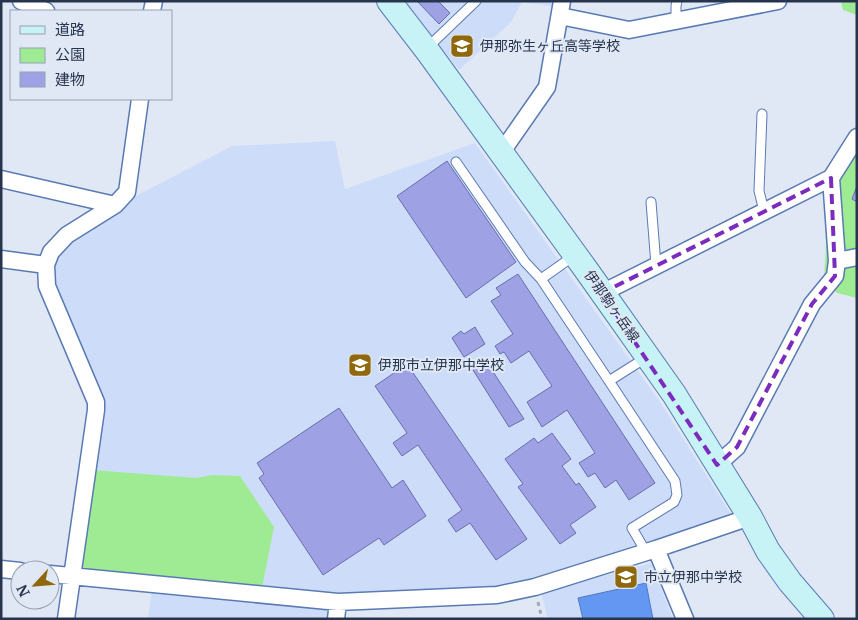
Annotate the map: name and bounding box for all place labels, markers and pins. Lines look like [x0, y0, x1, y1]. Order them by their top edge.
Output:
school or university icon: 伊那弥生ヶ丘高等学校 [449, 33, 475, 59]
place label: 伊那弥生ヶ丘高等学校 [480, 37, 620, 55]
school or university icon: 伊那市立伊那中学校 [347, 352, 373, 378]
place label: 伊那市立伊那中学校 [378, 356, 504, 374]
school or university icon: 市立伊那中学校 [613, 564, 639, 590]
place label: 市立伊那中学校 [644, 568, 742, 586]

